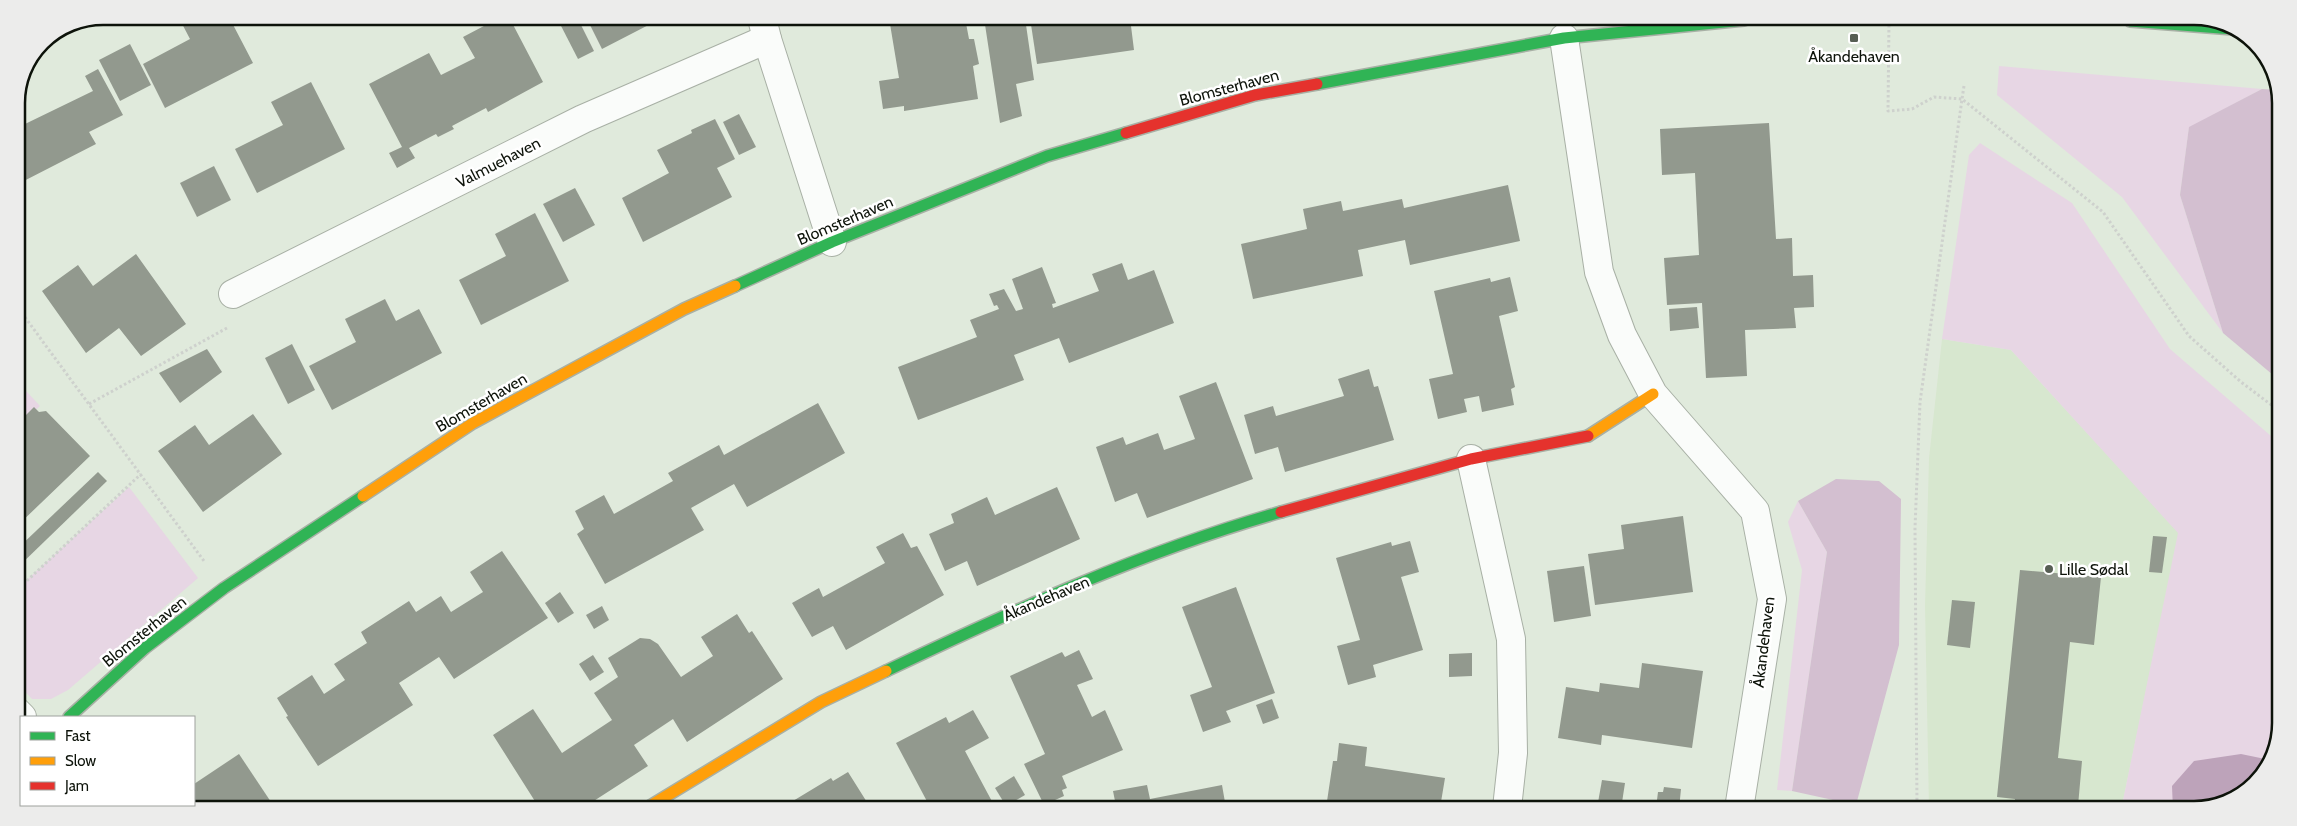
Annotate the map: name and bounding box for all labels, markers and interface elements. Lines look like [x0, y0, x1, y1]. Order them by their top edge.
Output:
marker: Åkandehaven [1848, 32, 1860, 44]
place label: Åkandehaven [1808, 47, 1900, 66]
street label: Blomsterhaven [1177, 65, 1281, 110]
street label: Valmuehaven [453, 133, 544, 192]
street label: Blomsterhaven [794, 192, 896, 249]
street label: Blomsterhaven [432, 369, 530, 436]
place label: Lille Sødal [2059, 560, 2128, 579]
marker: Lille Sødal [2043, 563, 2055, 575]
street label: Åkandehaven [1000, 572, 1092, 625]
street label: Blomsterhaven [99, 592, 190, 671]
street label: Åkandehaven [1748, 595, 1779, 689]
legend [20, 716, 195, 806]
text: Fast [65, 727, 90, 745]
text: Slow [65, 752, 96, 770]
text: Jam [64, 777, 89, 795]

